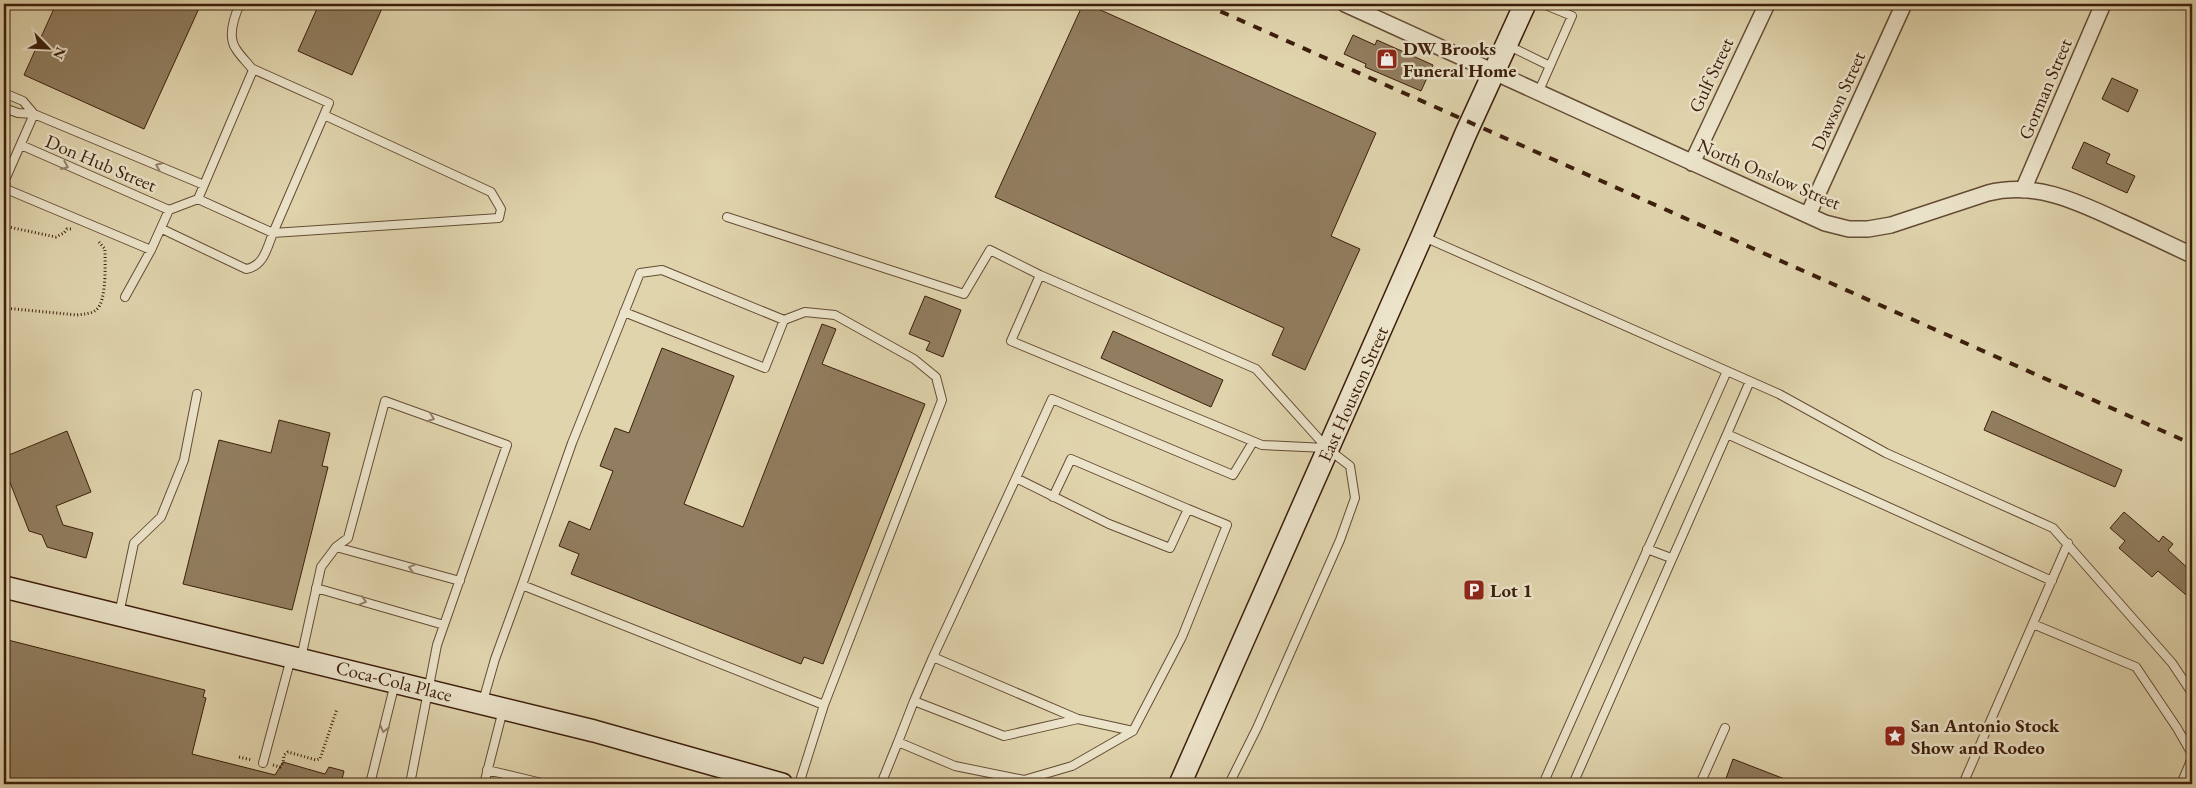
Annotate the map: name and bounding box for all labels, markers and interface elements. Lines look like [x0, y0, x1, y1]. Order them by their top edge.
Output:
north arrow [22, 22, 72, 72]
street label: Gulf Street [1683, 33, 1739, 117]
street label: Gorman Street [2012, 35, 2078, 143]
place label: DW Brooks Funeral Home [1403, 36, 1516, 83]
text: N [49, 44, 70, 63]
shop icon: DW Brooks Funeral Home [1375, 47, 1399, 71]
street label: Dawson Street [1805, 48, 1871, 154]
street label: Don Hub Street [42, 128, 160, 198]
street label: North Onslow Street [1694, 133, 1844, 215]
one-way arrow [60, 159, 69, 170]
one-way arrow [155, 162, 164, 173]
street label: East Houston Street [1312, 322, 1394, 466]
one-way arrow [426, 412, 435, 422]
one-way arrow [408, 563, 417, 574]
parking icon: Lot 1 [1462, 578, 1486, 602]
place label: Lot 1 [1490, 578, 1533, 603]
one-way arrow [358, 596, 366, 606]
street label: Coca-Cola Place [333, 654, 455, 708]
place label: San Antonio Stock Show and Rodeo [1911, 713, 2060, 760]
one-way arrow [379, 724, 390, 733]
place icon: San Antonio Stock Show and Rodeo [1883, 724, 1907, 748]

